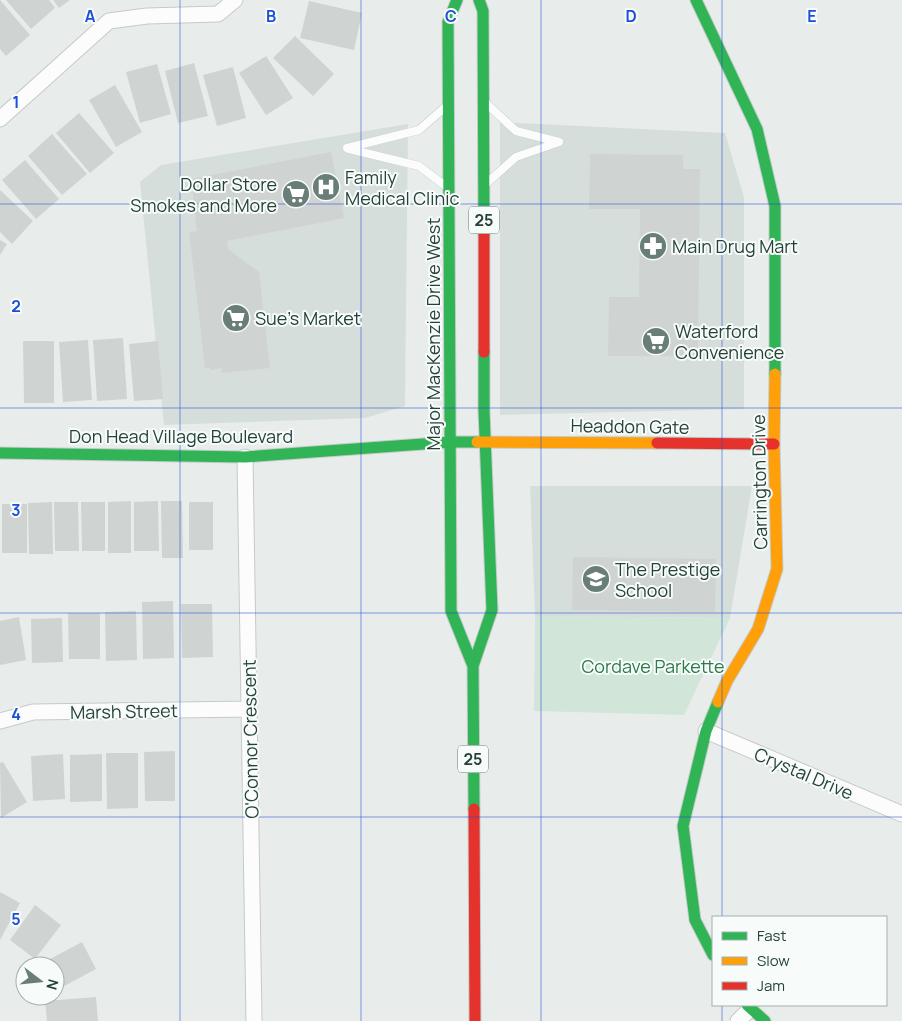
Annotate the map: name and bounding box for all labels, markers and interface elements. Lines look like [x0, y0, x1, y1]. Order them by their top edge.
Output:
text: A [85, 5, 96, 27]
text: B [266, 5, 276, 27]
text: C [445, 5, 457, 27]
text: D [625, 5, 637, 27]
text: E [807, 5, 817, 27]
text: 1 [12, 91, 20, 113]
place label: Family Medical Clinic [345, 165, 459, 210]
place label: Dollar Store Smokes and More [130, 172, 277, 217]
hospital icon: Family Medical Clinic [311, 172, 341, 202]
supermarket icon: Dollar Store Smokes and More [281, 179, 311, 209]
road number: 25 [469, 206, 499, 234]
street label: Major MacKenzie Drive West [421, 218, 445, 450]
pharmacy icon: Main Drug Mart [638, 231, 668, 261]
place label: Main Drug Mart [672, 234, 798, 258]
text: 2 [11, 295, 21, 317]
supermarket icon: Sue's Market [221, 303, 251, 333]
place label: Sue's Market [255, 306, 361, 330]
place label: Waterford Convenience [675, 319, 784, 364]
supermarket icon: Waterford Convenience [641, 326, 671, 356]
street label: Headdon Gate [570, 413, 690, 439]
street label: Carrington Drive [746, 414, 772, 550]
street label: Don Head Village Boulevard [69, 424, 293, 448]
text: 3 [11, 499, 21, 521]
place label: The Prestige School [615, 557, 720, 602]
school or university icon: The Prestige School [581, 564, 611, 594]
park label: Cordave Parkette [581, 654, 725, 678]
street label: O'Connor Crescent [237, 659, 263, 819]
street label: Marsh Street [70, 698, 178, 724]
text: 4 [11, 703, 21, 725]
street label: Crystal Drive [751, 741, 857, 805]
road number: 25 [458, 746, 488, 772]
text: 5 [11, 908, 21, 930]
legend [712, 916, 887, 1006]
text: Fast [757, 925, 786, 946]
text: Slow [757, 950, 790, 971]
north arrow [15, 956, 65, 1006]
text: Jam [757, 975, 785, 996]
text: N [42, 977, 63, 992]

